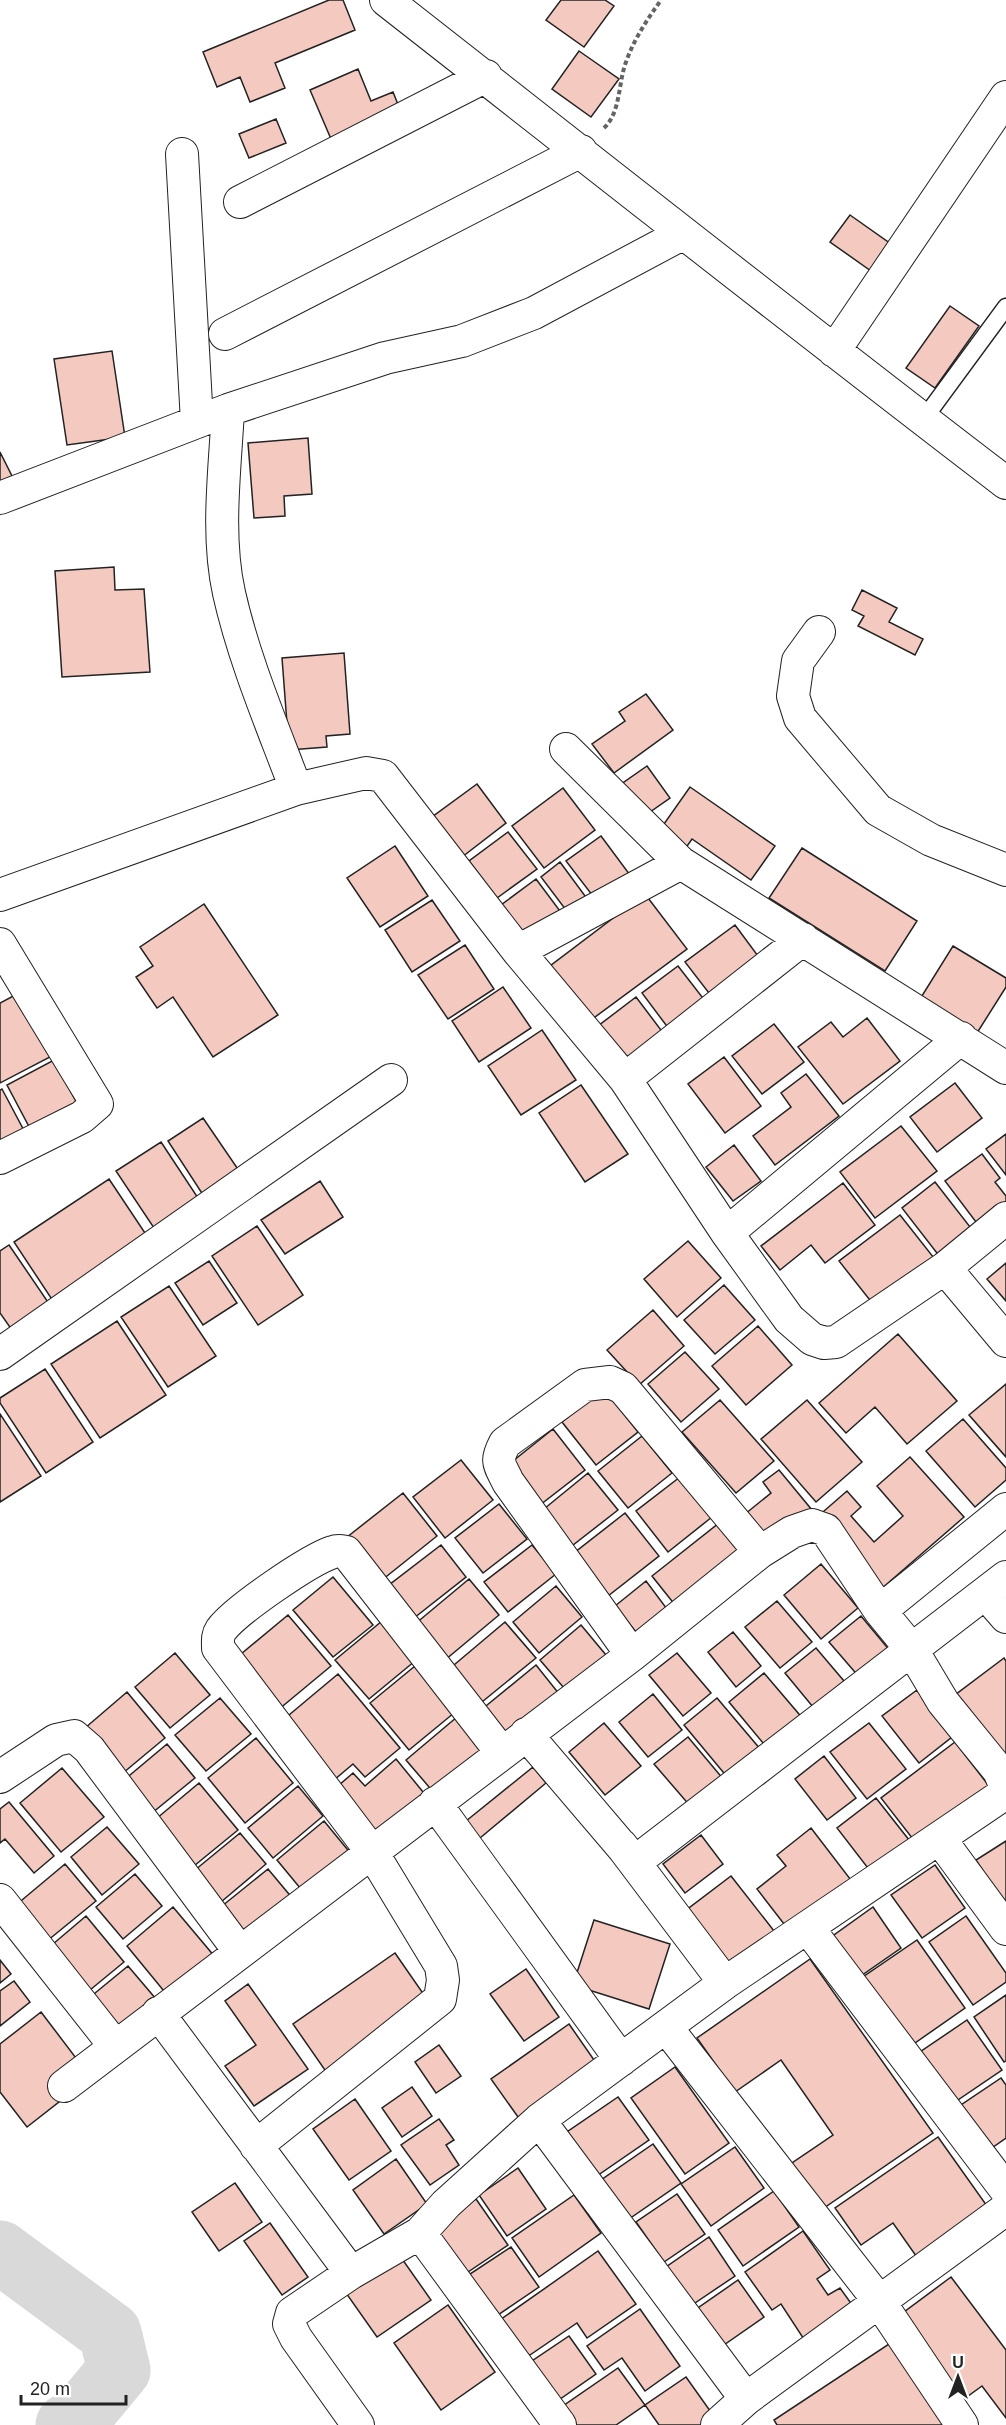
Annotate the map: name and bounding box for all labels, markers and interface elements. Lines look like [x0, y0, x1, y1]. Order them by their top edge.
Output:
north arrow [928, 2347, 988, 2407]
text: U [952, 2354, 964, 2371]
scale bar [21, 2368, 126, 2406]
text: 20 m [30, 2379, 70, 2399]

